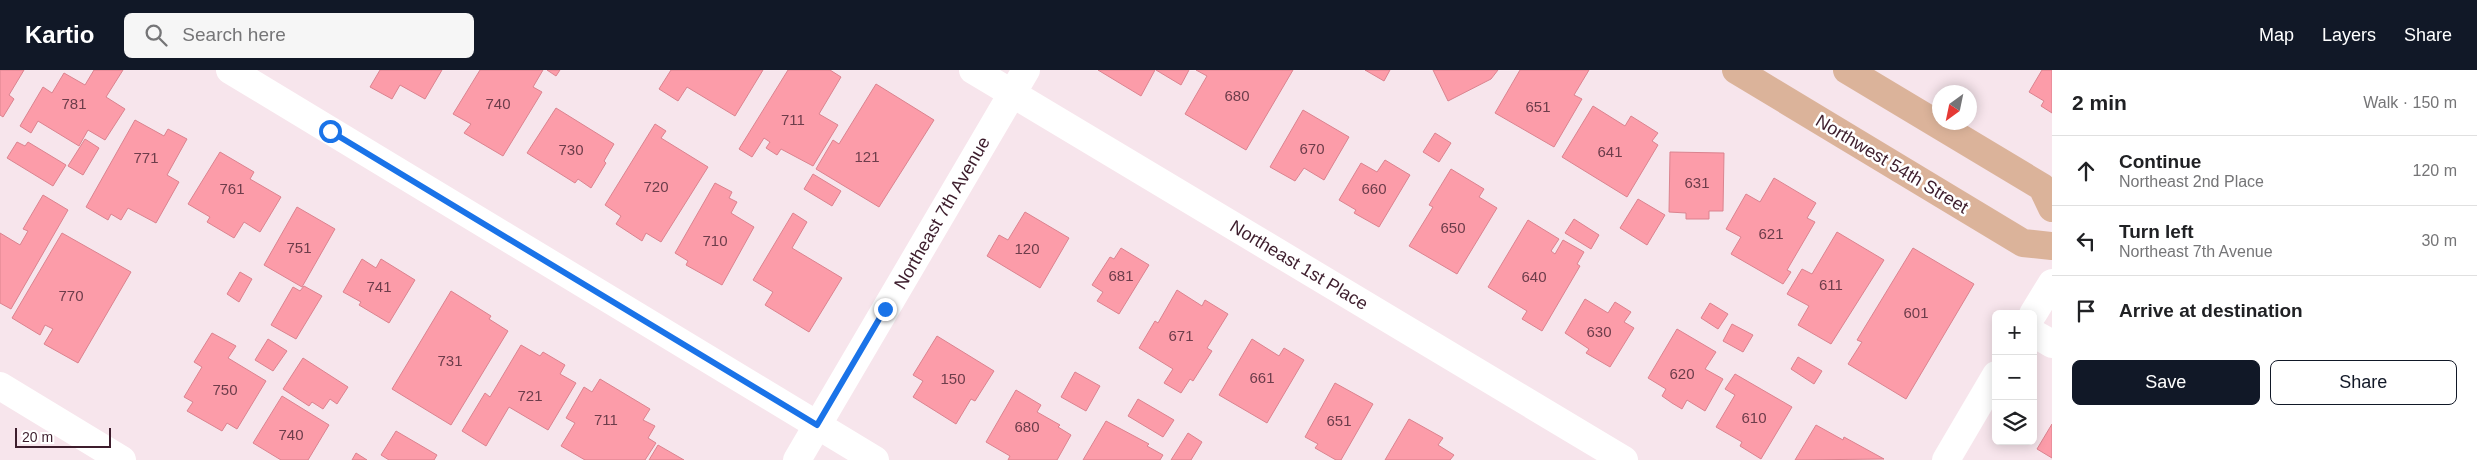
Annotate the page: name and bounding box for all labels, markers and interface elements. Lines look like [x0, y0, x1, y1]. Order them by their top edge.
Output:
search box [124, 13, 474, 58]
text: Kartio [25, 21, 94, 48]
icon: search [142, 21, 170, 49]
text: Search here [182, 24, 286, 45]
text: Map [2259, 25, 2294, 45]
text: Layers [2322, 25, 2376, 45]
text: Share [2404, 25, 2452, 45]
north arrow [1932, 85, 1977, 130]
house number: 680 [1224, 87, 1250, 104]
text: 2 min [2072, 91, 2127, 114]
text: Walk · 150 m [2363, 94, 2457, 111]
house number: 781 [61, 95, 87, 112]
house number: 740 [485, 95, 511, 112]
house number: 651 [1525, 98, 1551, 115]
house number: 711 [781, 111, 805, 128]
street label: Northwest 54th Street [1812, 111, 1972, 217]
route start [319, 120, 342, 143]
street label: Northeast 7th Avenue [890, 133, 994, 293]
house number: 670 [1299, 140, 1325, 157]
house number: 730 [558, 141, 584, 158]
house number: 641 [1597, 143, 1623, 160]
house number: 121 [854, 148, 880, 165]
house number: 771 [133, 149, 159, 166]
text: Continue [2119, 151, 2201, 172]
icon: ahead [2072, 157, 2100, 185]
text: 120 m [2413, 162, 2457, 179]
text: Northeast 2nd Place [2119, 173, 2264, 190]
house number: 631 [1684, 174, 1710, 191]
house number: 720 [643, 178, 669, 195]
house number: 761 [219, 180, 245, 197]
house number: 660 [1361, 180, 1387, 197]
street label: Northeast 1st Place [1227, 216, 1371, 314]
house number: 650 [1440, 219, 1466, 236]
text: Turn left [2119, 221, 2194, 242]
house number: 621 [1758, 225, 1784, 242]
icon: left [2072, 227, 2100, 255]
house number: 710 [702, 232, 728, 249]
text: 30 m [2421, 232, 2457, 249]
house number: 751 [286, 239, 312, 256]
house number: 120 [1014, 240, 1040, 257]
text: Northeast 7th Avenue [2119, 243, 2273, 260]
house number: 681 [1108, 267, 1134, 284]
house number: 640 [1521, 268, 1547, 285]
house number: 611 [1819, 276, 1843, 293]
house number: 741 [366, 278, 392, 295]
house number: 770 [58, 287, 84, 304]
icon: arrive [2072, 297, 2100, 325]
route end [874, 298, 897, 321]
text: Arrive at destination [2119, 300, 2303, 321]
house number: 601 [1903, 304, 1929, 321]
map controls [1992, 310, 2037, 445]
button: + [1992, 310, 2037, 355]
house number: 630 [1586, 323, 1612, 340]
house number: 671 [1168, 327, 1194, 344]
house number: 731 [437, 352, 463, 369]
button: − [1992, 355, 2037, 400]
button: Save [2072, 360, 2260, 405]
button: Share [2270, 360, 2457, 405]
house number: 620 [1669, 365, 1695, 382]
house number: 661 [1249, 369, 1275, 386]
house number: 150 [940, 370, 966, 387]
house number: 750 [212, 381, 238, 398]
house number: 721 [517, 387, 543, 404]
button: layers [1992, 400, 2037, 445]
house number: 610 [1741, 409, 1767, 426]
house number: 711 [594, 411, 618, 428]
house number: 651 [1326, 412, 1352, 429]
house number: 680 [1014, 418, 1040, 435]
scale bar [15, 425, 111, 448]
house number: 740 [278, 426, 304, 443]
text: 20 m [22, 429, 53, 445]

